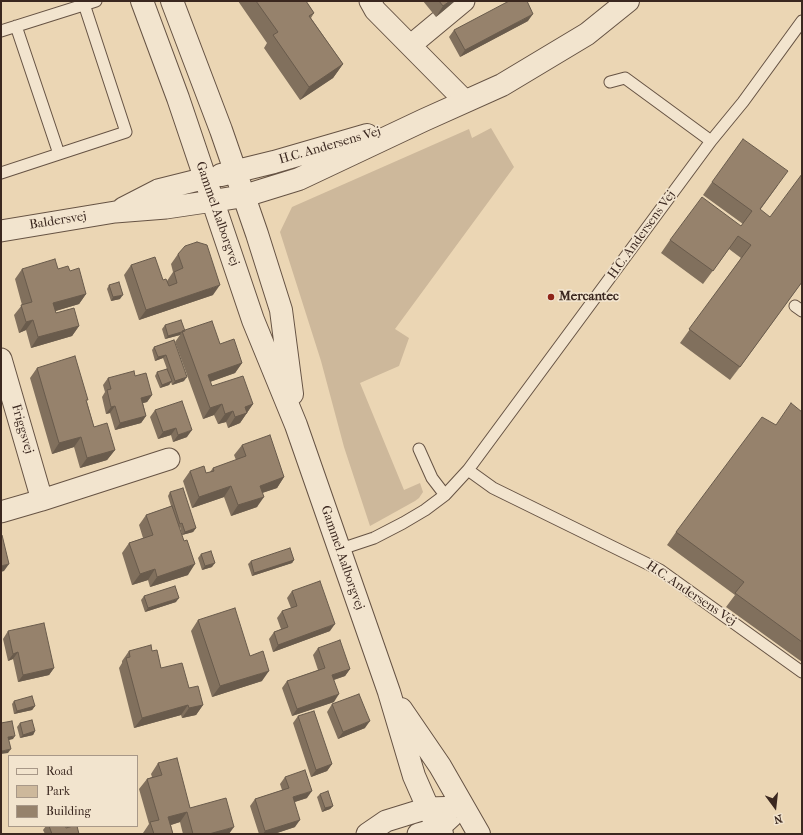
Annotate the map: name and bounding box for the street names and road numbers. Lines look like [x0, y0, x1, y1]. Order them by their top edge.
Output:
street label: H.C. Andersens Vej [277, 124, 383, 168]
street label: Gammel Aalborgvej [192, 160, 242, 268]
street label: H.C. Andersens Vej [605, 188, 679, 282]
street label: Baldersvej [28, 209, 88, 233]
street label: Friggsvej [7, 402, 37, 456]
street label: Gammel Aalborgvej [317, 504, 367, 612]
street label: H.C. Andersens Vej [643, 558, 739, 630]

